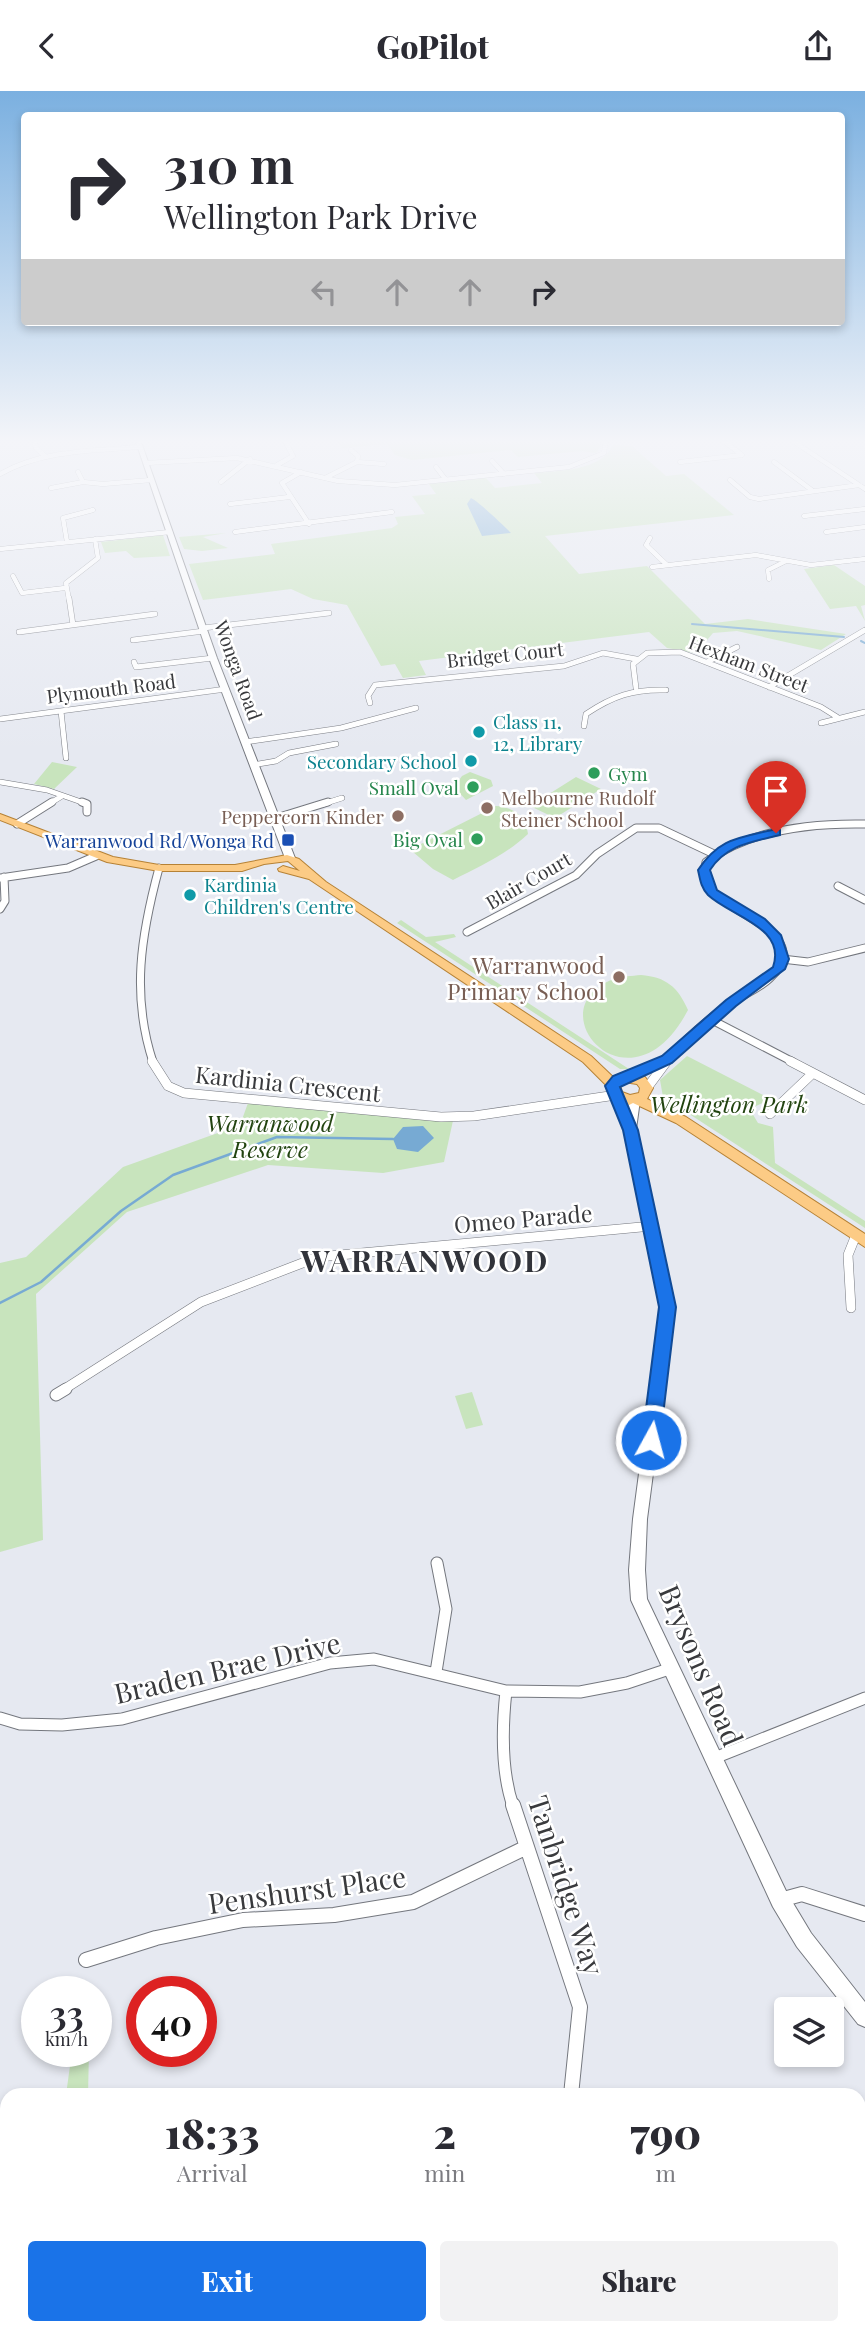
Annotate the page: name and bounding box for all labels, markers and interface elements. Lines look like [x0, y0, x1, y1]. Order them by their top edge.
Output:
text: GoPilot [376, 24, 489, 67]
icon: back [28, 27, 66, 65]
icon: share [799, 27, 837, 65]
text: 310 m [164, 131, 294, 196]
icon: right [49, 140, 140, 231]
text: Wellington Park Drive [164, 194, 478, 237]
icon: left [305, 273, 343, 311]
icon: ahead [378, 273, 416, 311]
icon: ahead [451, 273, 489, 311]
icon: right [524, 273, 562, 311]
street label: Wonga Road [209, 616, 269, 724]
street label: Hexham Street [685, 628, 813, 698]
street label: Bridget Court [445, 635, 565, 673]
street label: Plymouth Road [45, 667, 177, 709]
place label: Class 11, 12, Library [493, 708, 583, 756]
marker: Class 11, 12, Library [471, 724, 487, 740]
place label: Secondary School [307, 748, 458, 774]
marker: Secondary School [463, 753, 479, 769]
place label: Gym [608, 760, 648, 786]
pin [746, 761, 806, 833]
marker: Gym [586, 765, 602, 781]
icon: arrive [757, 772, 795, 810]
place label: Small Oval [369, 774, 460, 800]
marker: Small Oval [465, 779, 481, 795]
place label: Melbourne Rudolf Steiner School [501, 784, 657, 832]
marker: Melbourne Rudolf Steiner School [479, 800, 495, 816]
place label: Peppercorn Kinder [221, 803, 385, 829]
marker: Peppercorn Kinder [390, 808, 406, 824]
place label: Big Oval [393, 826, 464, 852]
place label: Warranwood Rd/Wonga Rd [44, 827, 274, 853]
marker: Big Oval [469, 831, 485, 847]
marker: Warranwood Rd/Wonga Rd [280, 832, 296, 848]
street label: Blair Court [481, 845, 576, 915]
place label: Kardinia Children's Centre [204, 871, 354, 919]
marker: Kardinia Children's Centre [182, 887, 198, 903]
place label: Warranwood Primary School [447, 949, 605, 1006]
marker: Warranwood Primary School [611, 969, 627, 985]
street label: Kardinia Crescent [194, 1058, 383, 1108]
park label: Wellington Park [650, 1088, 808, 1119]
park label: Warranwood Reserve [207, 1107, 334, 1164]
street label: Omeo Parade [452, 1197, 594, 1239]
district label: WARRANWOOD [300, 1240, 549, 1280]
position arrow [614, 1403, 688, 1477]
street label: Brysons Road [651, 1579, 753, 1751]
street label: Braden Brae Drive [110, 1623, 344, 1711]
street label: Tanbridge Way [521, 1790, 613, 1980]
street label: Penshurst Place [206, 1857, 408, 1921]
speed limit sign: 40 [126, 1976, 217, 2067]
text: 33 [49, 1989, 84, 2036]
map controls [774, 1997, 844, 2067]
button: layers [774, 1997, 844, 2067]
text: km/h [45, 2027, 88, 2051]
text: 18:33 [165, 2104, 260, 2160]
text: 2 [433, 2104, 456, 2160]
text: 790 [630, 2104, 701, 2160]
text: Arrival [177, 2157, 248, 2188]
text: min [424, 2157, 465, 2188]
text: m [655, 2157, 676, 2188]
button: Exit [28, 2241, 426, 2321]
button: Share [440, 2241, 838, 2321]

